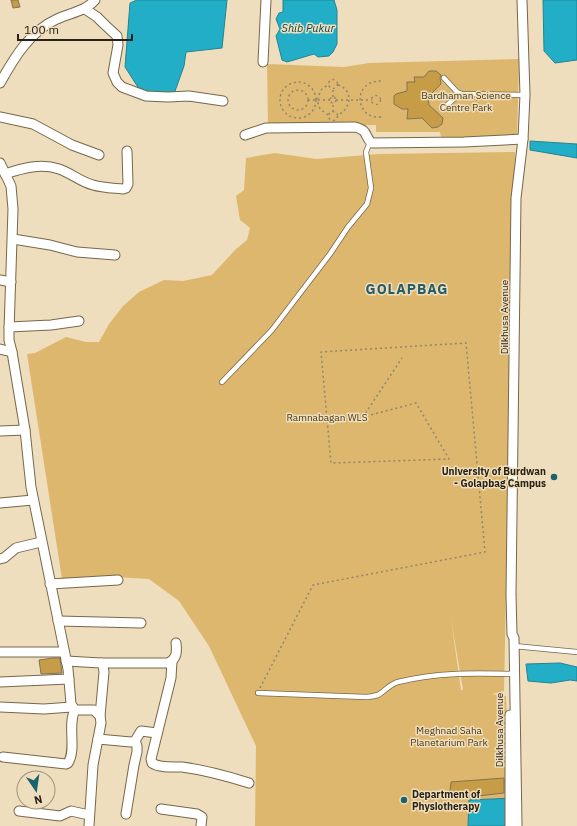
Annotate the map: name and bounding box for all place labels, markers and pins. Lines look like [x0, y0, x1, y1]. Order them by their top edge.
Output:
place label: University of Burdwan - Golapbag Campus [442, 465, 546, 490]
marker: University of Burdwan - Golapbag Campus [549, 472, 559, 482]
place label: Department of Physiotherapy [412, 788, 481, 813]
marker: Department of Physiotherapy [399, 795, 409, 805]

